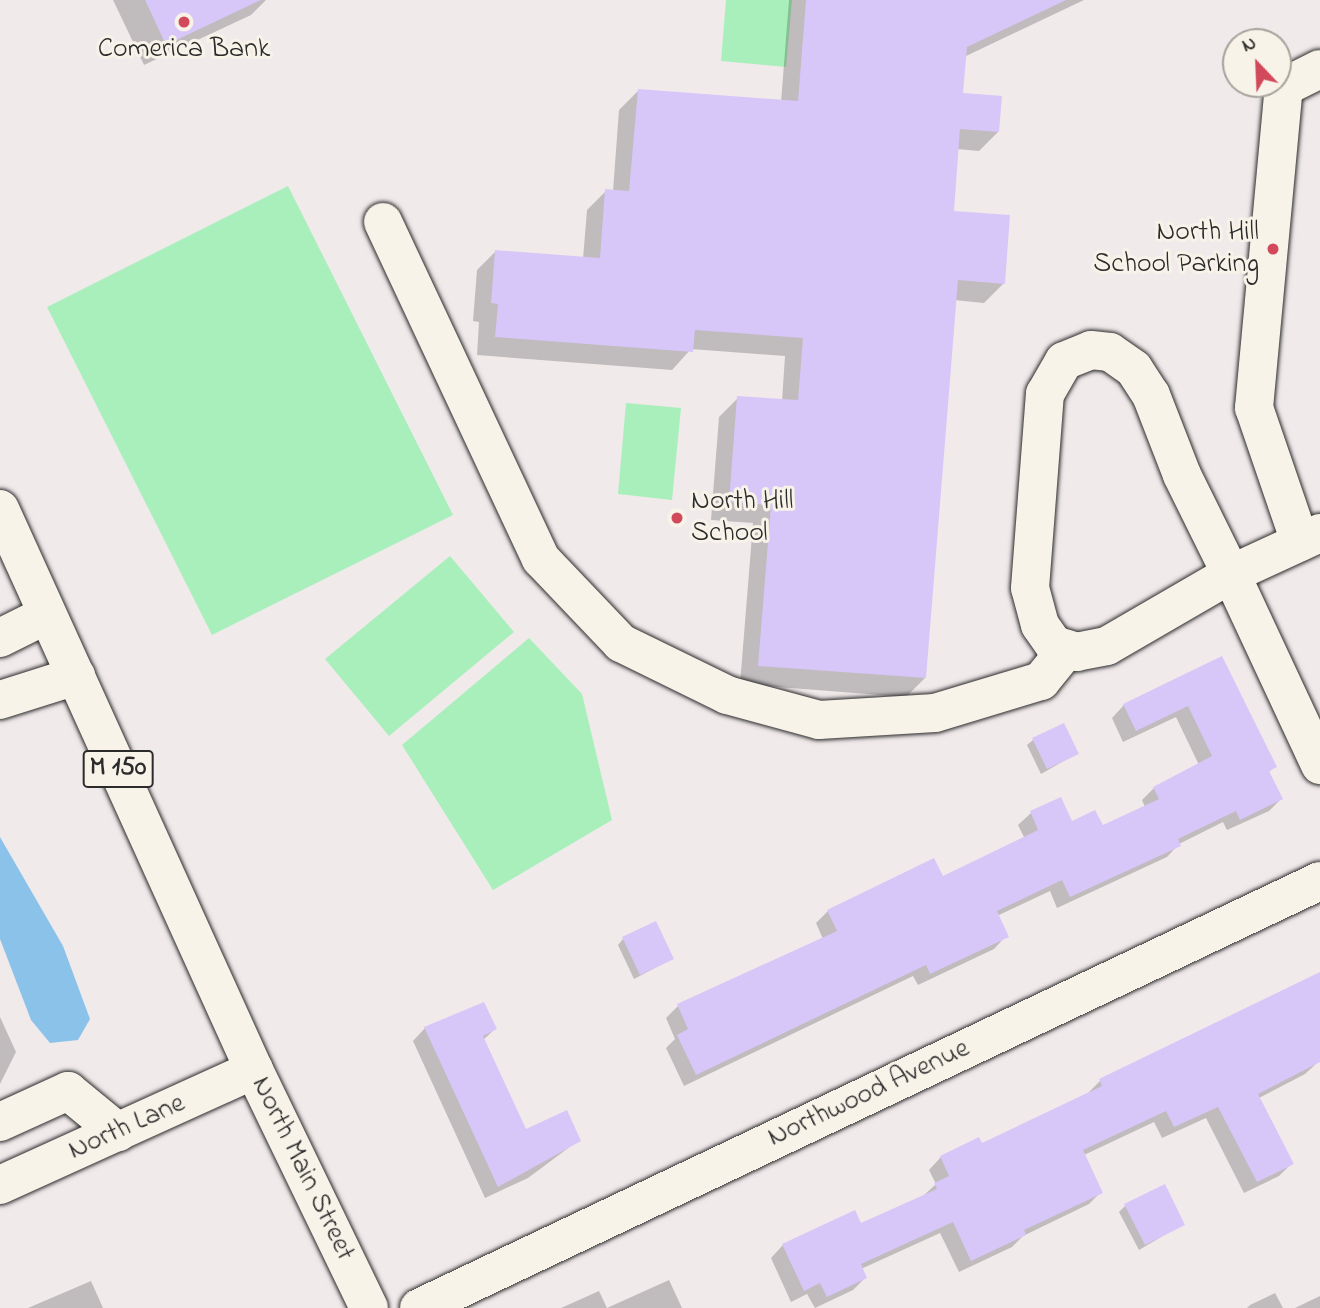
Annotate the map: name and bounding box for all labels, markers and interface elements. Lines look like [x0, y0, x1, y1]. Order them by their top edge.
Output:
marker: Comerica Bank [176, 14, 192, 30]
north arrow [1222, 28, 1292, 98]
text: N [1238, 30, 1261, 60]
place label: Comerica Bank [98, 33, 270, 67]
place label: North Hill School Parking [1093, 216, 1259, 282]
marker: North Hill School Parking [1265, 241, 1281, 257]
place label: North Hill School [691, 485, 794, 551]
marker: North Hill School [669, 510, 685, 526]
road number: M 150 [81, 747, 155, 792]
street label: Northwood Avenue [763, 1033, 975, 1155]
street label: North Main Street [243, 1072, 361, 1266]
street label: North Lane [64, 1088, 190, 1168]

